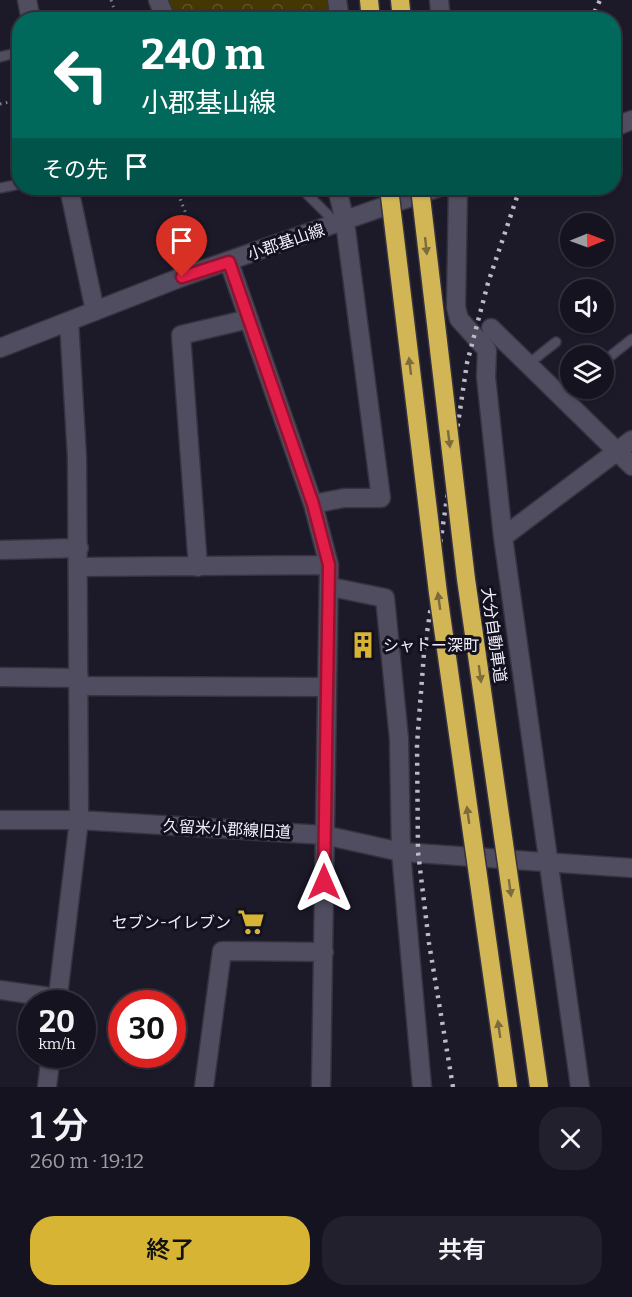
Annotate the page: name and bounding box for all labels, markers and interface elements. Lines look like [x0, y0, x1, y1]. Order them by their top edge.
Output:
text: 240 m [141, 30, 265, 80]
icon: left [42, 36, 120, 114]
text: 小郡基山線 [141, 87, 276, 119]
icon: arrive [120, 150, 153, 183]
text: その先 [42, 156, 108, 183]
north arrow [560, 213, 614, 267]
map controls [560, 213, 614, 399]
pin [156, 215, 207, 277]
street label: 小郡基山線 [245, 220, 327, 264]
icon: arrive [165, 224, 198, 257]
one-way arrow [421, 236, 431, 255]
button: sound [560, 279, 614, 333]
button: layers [560, 345, 614, 399]
one-way arrow [405, 357, 415, 376]
one-way arrow [445, 430, 454, 449]
street label: 大分自動車道 [478, 586, 510, 684]
one-way arrow [435, 592, 444, 611]
building icon: シャトー深町 [348, 630, 378, 660]
place label: シャトー深町 [383, 636, 479, 655]
one-way arrow [475, 665, 484, 684]
one-way arrow [464, 806, 473, 825]
street label: 久留米小郡線旧道 [163, 816, 291, 842]
position arrow [292, 850, 356, 914]
one-way arrow [506, 879, 515, 898]
supermarket icon: セブン-イレブン [236, 907, 266, 937]
place label: セブン-イレブン [112, 913, 231, 932]
speed limit sign: 30 [108, 990, 186, 1068]
text: 20 [39, 1004, 75, 1040]
one-way arrow [494, 1020, 503, 1039]
text: km/h [38, 1035, 76, 1053]
text: 1 分 [30, 1104, 88, 1148]
button: close [539, 1107, 602, 1170]
text: 260 m · 19:12 [30, 1149, 144, 1173]
button: 終了 [30, 1216, 310, 1285]
button: 共有 [322, 1216, 602, 1285]

